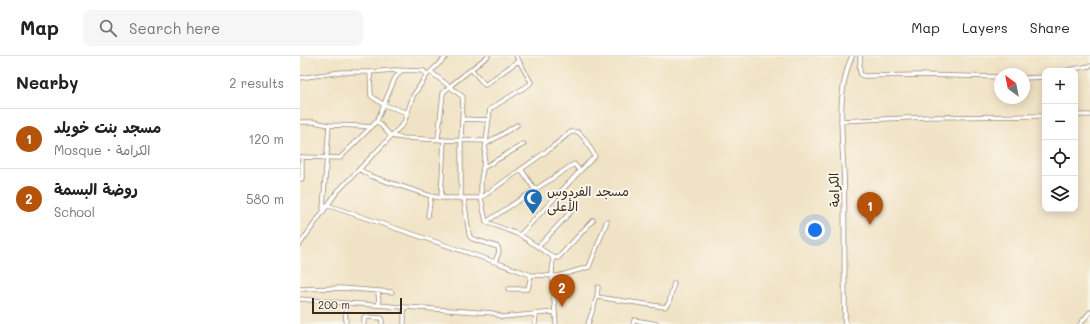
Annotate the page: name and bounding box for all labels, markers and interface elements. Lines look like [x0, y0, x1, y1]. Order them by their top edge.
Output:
search box [83, 10, 363, 46]
text: Map [20, 15, 59, 40]
icon: search [97, 17, 119, 39]
text: Search here [129, 18, 220, 38]
text: Map [911, 18, 940, 37]
text: Layers [962, 18, 1008, 37]
text: Share [1030, 18, 1070, 37]
north arrow [994, 68, 1030, 104]
map controls [1042, 68, 1078, 212]
button: + [1042, 68, 1078, 104]
text: Nearby [16, 71, 78, 93]
text: 2 results [229, 74, 284, 91]
button: − [1042, 104, 1078, 140]
text: مسجد بنت خويلد [54, 117, 161, 137]
text: 1 [26, 130, 32, 147]
text: 120 m [248, 130, 284, 147]
button: locate [1042, 140, 1078, 176]
text: Mosque · الكرامة [54, 141, 150, 158]
street label: الكرامة [824, 172, 843, 208]
button: layers [1042, 176, 1078, 212]
text: روضة البسمة [54, 179, 138, 199]
place label: مسجد الفردوس الأعلى [547, 182, 629, 216]
mosque icon: مسجد الفردوس الأعلى [522, 187, 544, 215]
text: 2 [25, 190, 33, 207]
text: 580 m [246, 190, 284, 207]
pin: 1 [857, 192, 883, 225]
text: School [54, 203, 95, 220]
your location [805, 220, 825, 240]
pin: 2 [549, 274, 575, 307]
scale bar [312, 296, 402, 315]
text: 200 m [318, 297, 350, 312]

